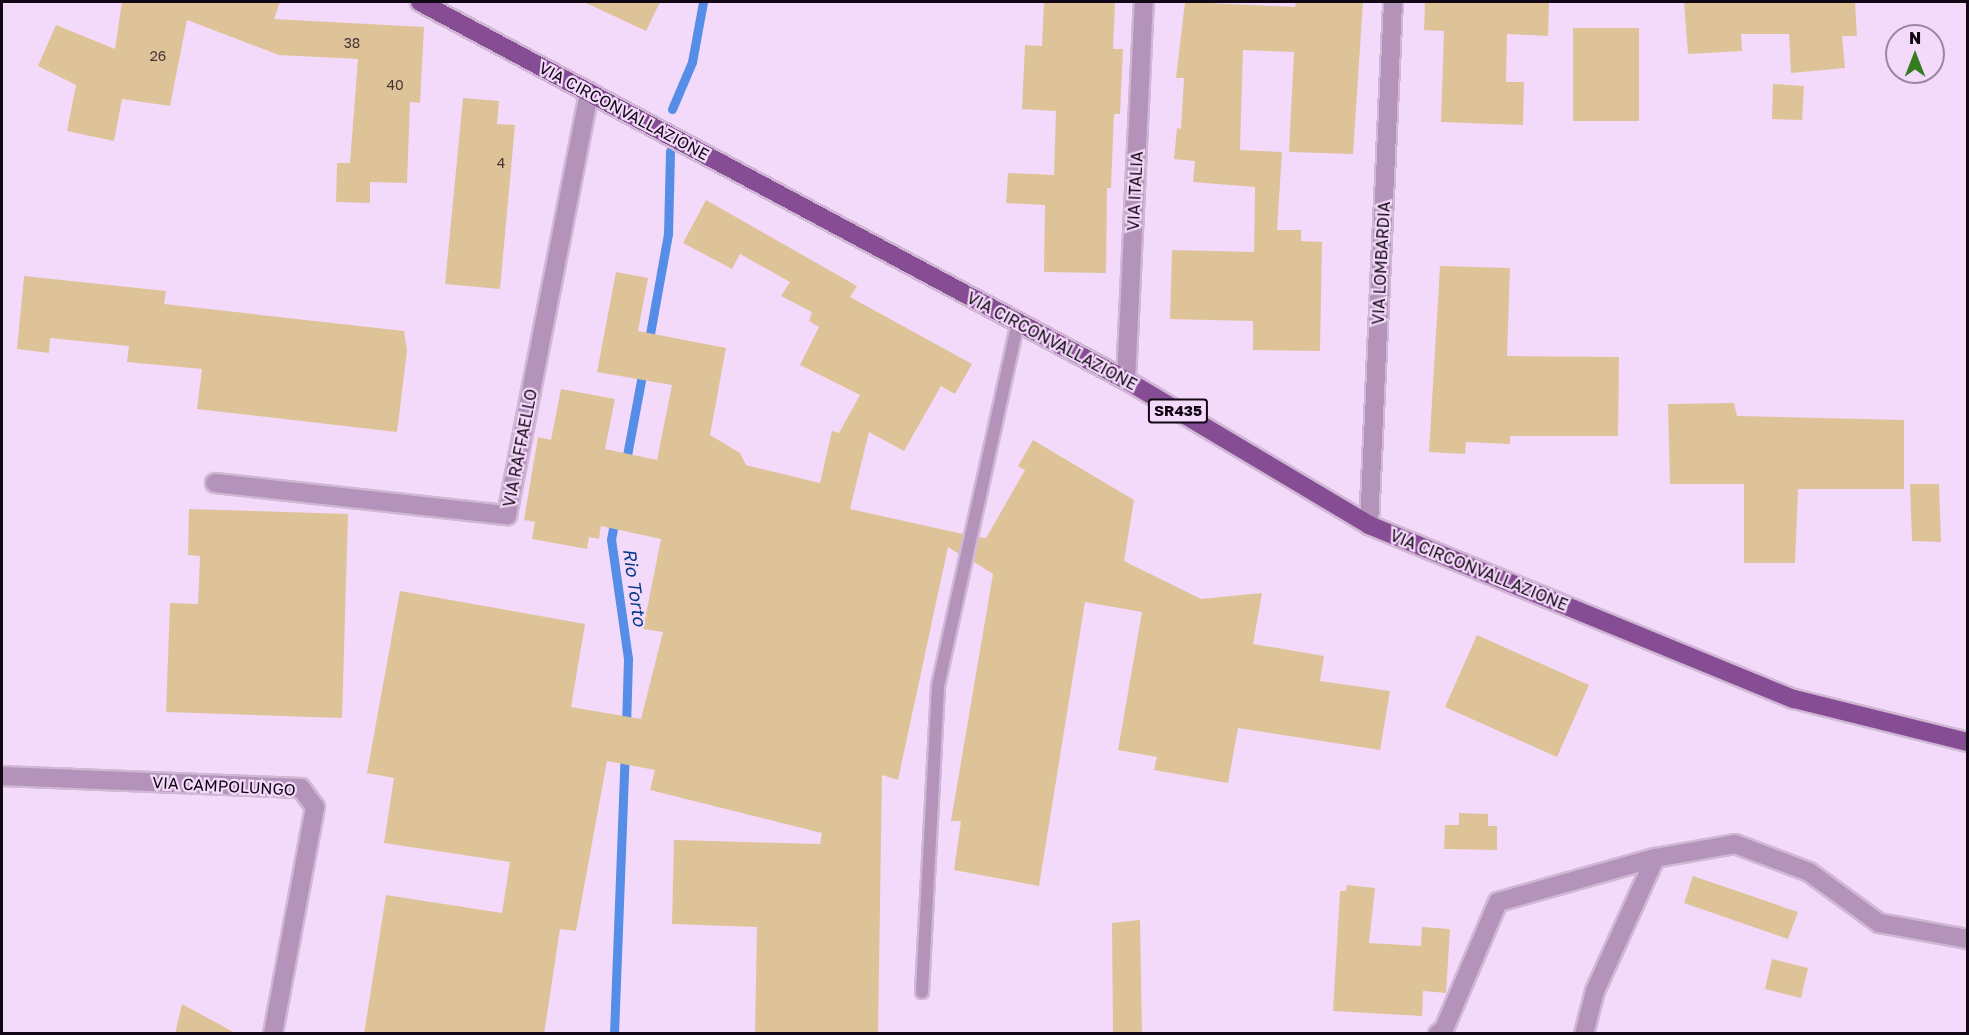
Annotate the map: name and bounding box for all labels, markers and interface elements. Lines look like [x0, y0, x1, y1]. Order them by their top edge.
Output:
north arrow [1885, 24, 1945, 84]
text: N [1909, 28, 1921, 48]
house number: 38 [344, 35, 360, 51]
house number: 26 [150, 48, 166, 64]
street label: VIA CIRCONVALLAZIONE [536, 58, 712, 164]
house number: 40 [386, 77, 404, 93]
street label: VIA ITALIA [1123, 151, 1147, 231]
house number: 4 [497, 155, 505, 171]
street label: VIA LOMBARDIA [1368, 201, 1394, 325]
street label: VIA CIRCONVALLAZIONE [964, 288, 1140, 394]
street label: VIA RAFFAELLO [499, 387, 541, 509]
road number: SR435 [1146, 399, 1210, 423]
street label: VIA CIRCONVALLAZIONE [1387, 526, 1571, 614]
water label: Rio Torto [619, 547, 651, 627]
street label: VIA CAMPOLUNGO [152, 773, 296, 799]

